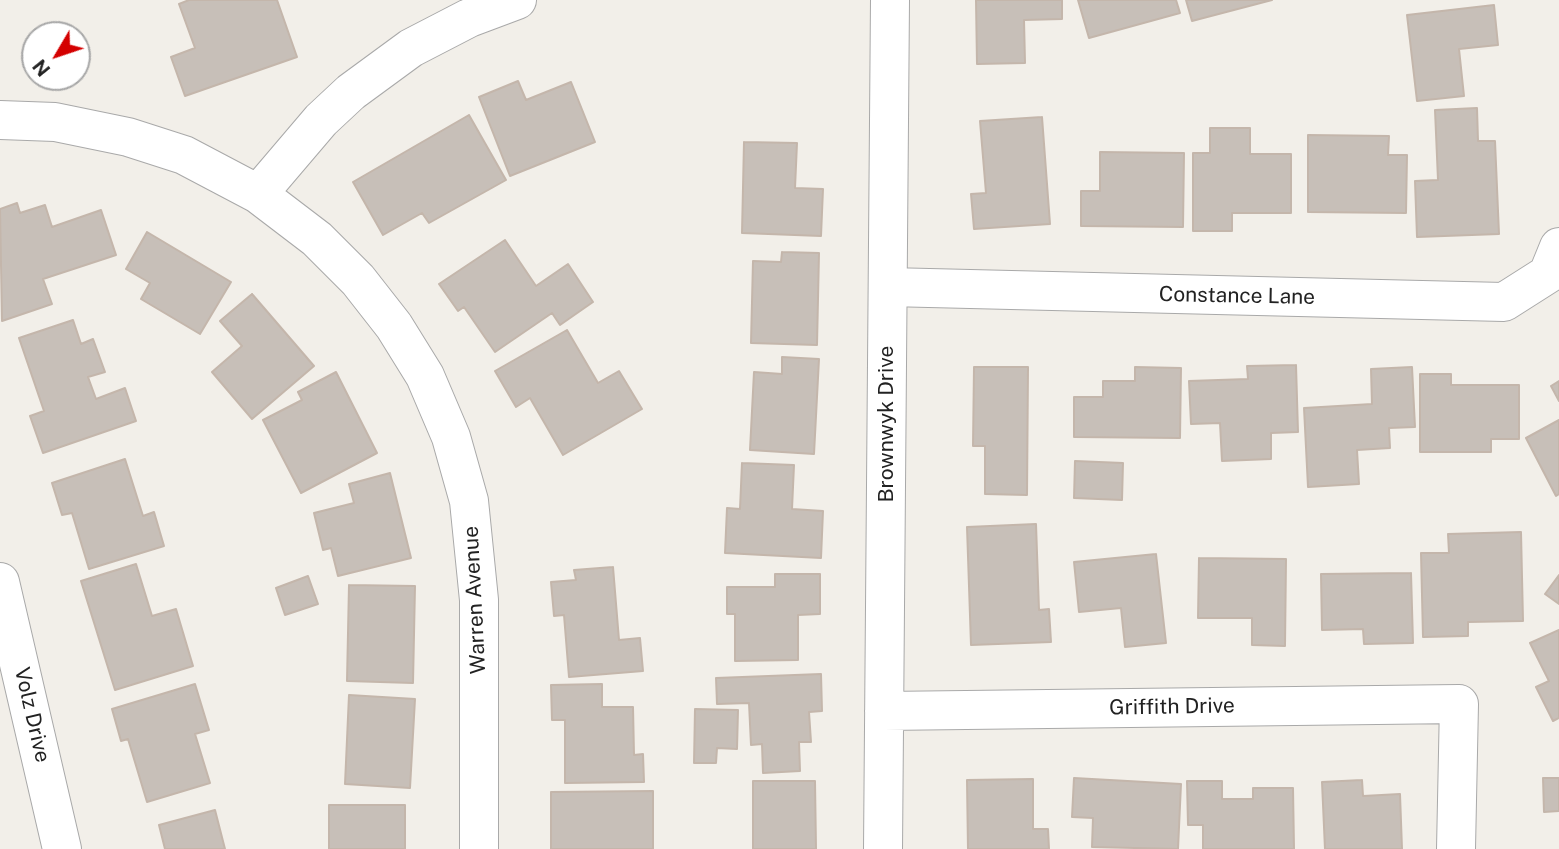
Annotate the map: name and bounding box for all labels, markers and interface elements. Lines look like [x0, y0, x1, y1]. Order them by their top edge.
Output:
north arrow [21, 21, 91, 91]
text: N [28, 55, 54, 81]
street label: Constance Lane [1159, 282, 1315, 310]
street label: Brownwyk Drive [874, 346, 900, 502]
street label: Warren Avenue [459, 525, 491, 675]
street label: Volz Drive [9, 665, 55, 765]
street label: Griffith Drive [1109, 693, 1235, 721]

